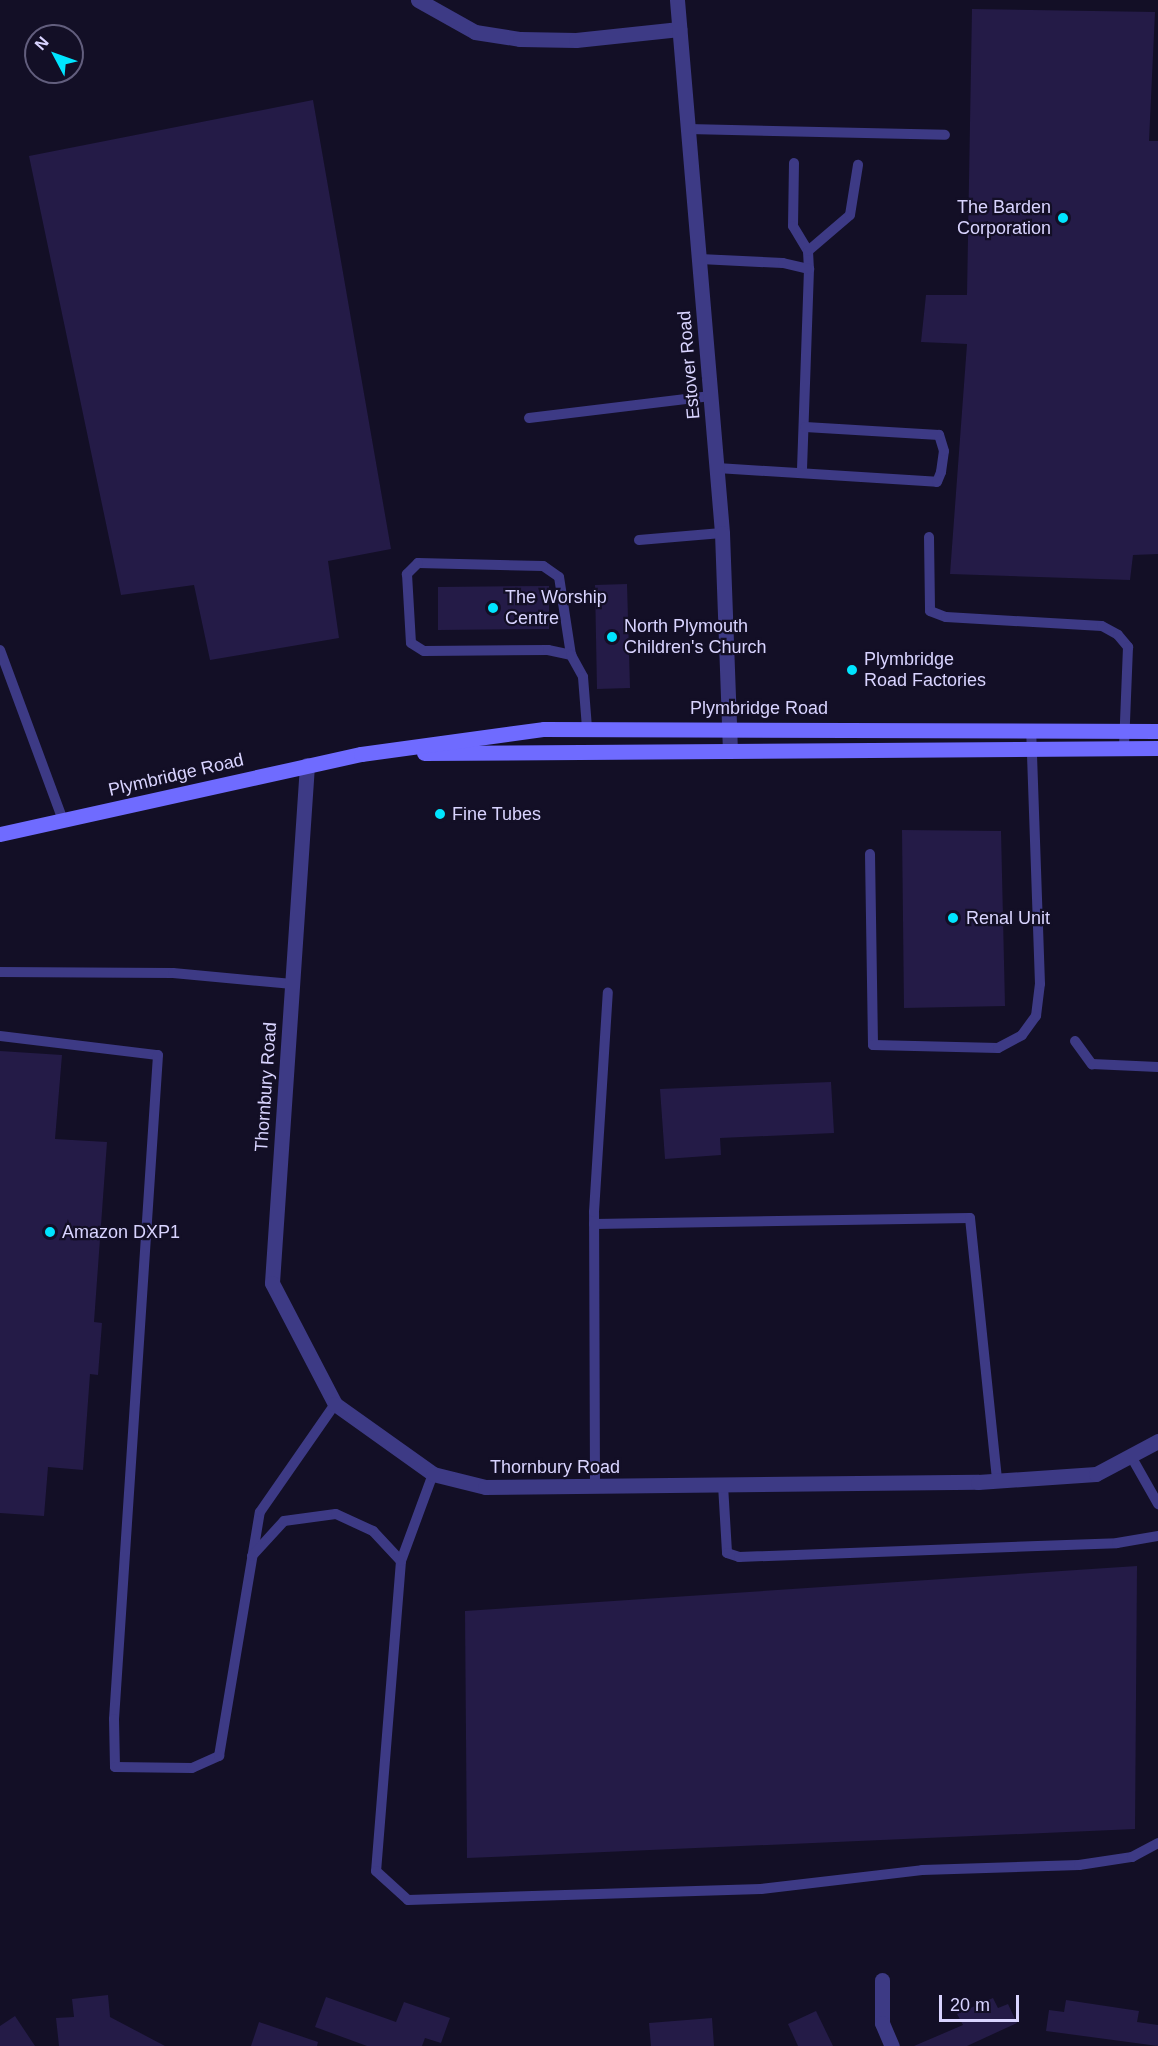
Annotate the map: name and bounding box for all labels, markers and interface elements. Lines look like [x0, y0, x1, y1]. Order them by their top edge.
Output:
north arrow [24, 24, 84, 84]
text: N [31, 33, 52, 53]
place label: The Barden Corporation [957, 197, 1051, 240]
marker: The Barden Corporation [1056, 211, 1070, 225]
street label: Estover Road [673, 310, 705, 420]
place label: The Worship Centre [505, 587, 607, 630]
marker: The Worship Centre [486, 601, 500, 615]
place label: North Plymouth Children's Church [624, 616, 766, 658]
marker: North Plymouth Children's Church [605, 630, 619, 644]
place label: Plymbridge Road Factories [864, 649, 986, 692]
marker: Plymbridge Road Factories [845, 663, 859, 677]
street label: Plymbridge Road [690, 697, 828, 719]
street label: Plymbridge Road [106, 749, 246, 801]
place label: Fine Tubes [452, 803, 541, 825]
marker: Fine Tubes [433, 807, 447, 821]
place label: Renal Unit [966, 907, 1050, 929]
marker: Renal Unit [944, 909, 962, 927]
street label: Thornbury Road [251, 1021, 281, 1153]
place label: Amazon DXP1 [62, 1221, 180, 1243]
marker: Amazon DXP1 [43, 1225, 57, 1239]
street label: Thornbury Road [490, 1456, 620, 1478]
scale bar [942, 1983, 1022, 2021]
text: 20 m [950, 1995, 990, 2015]

